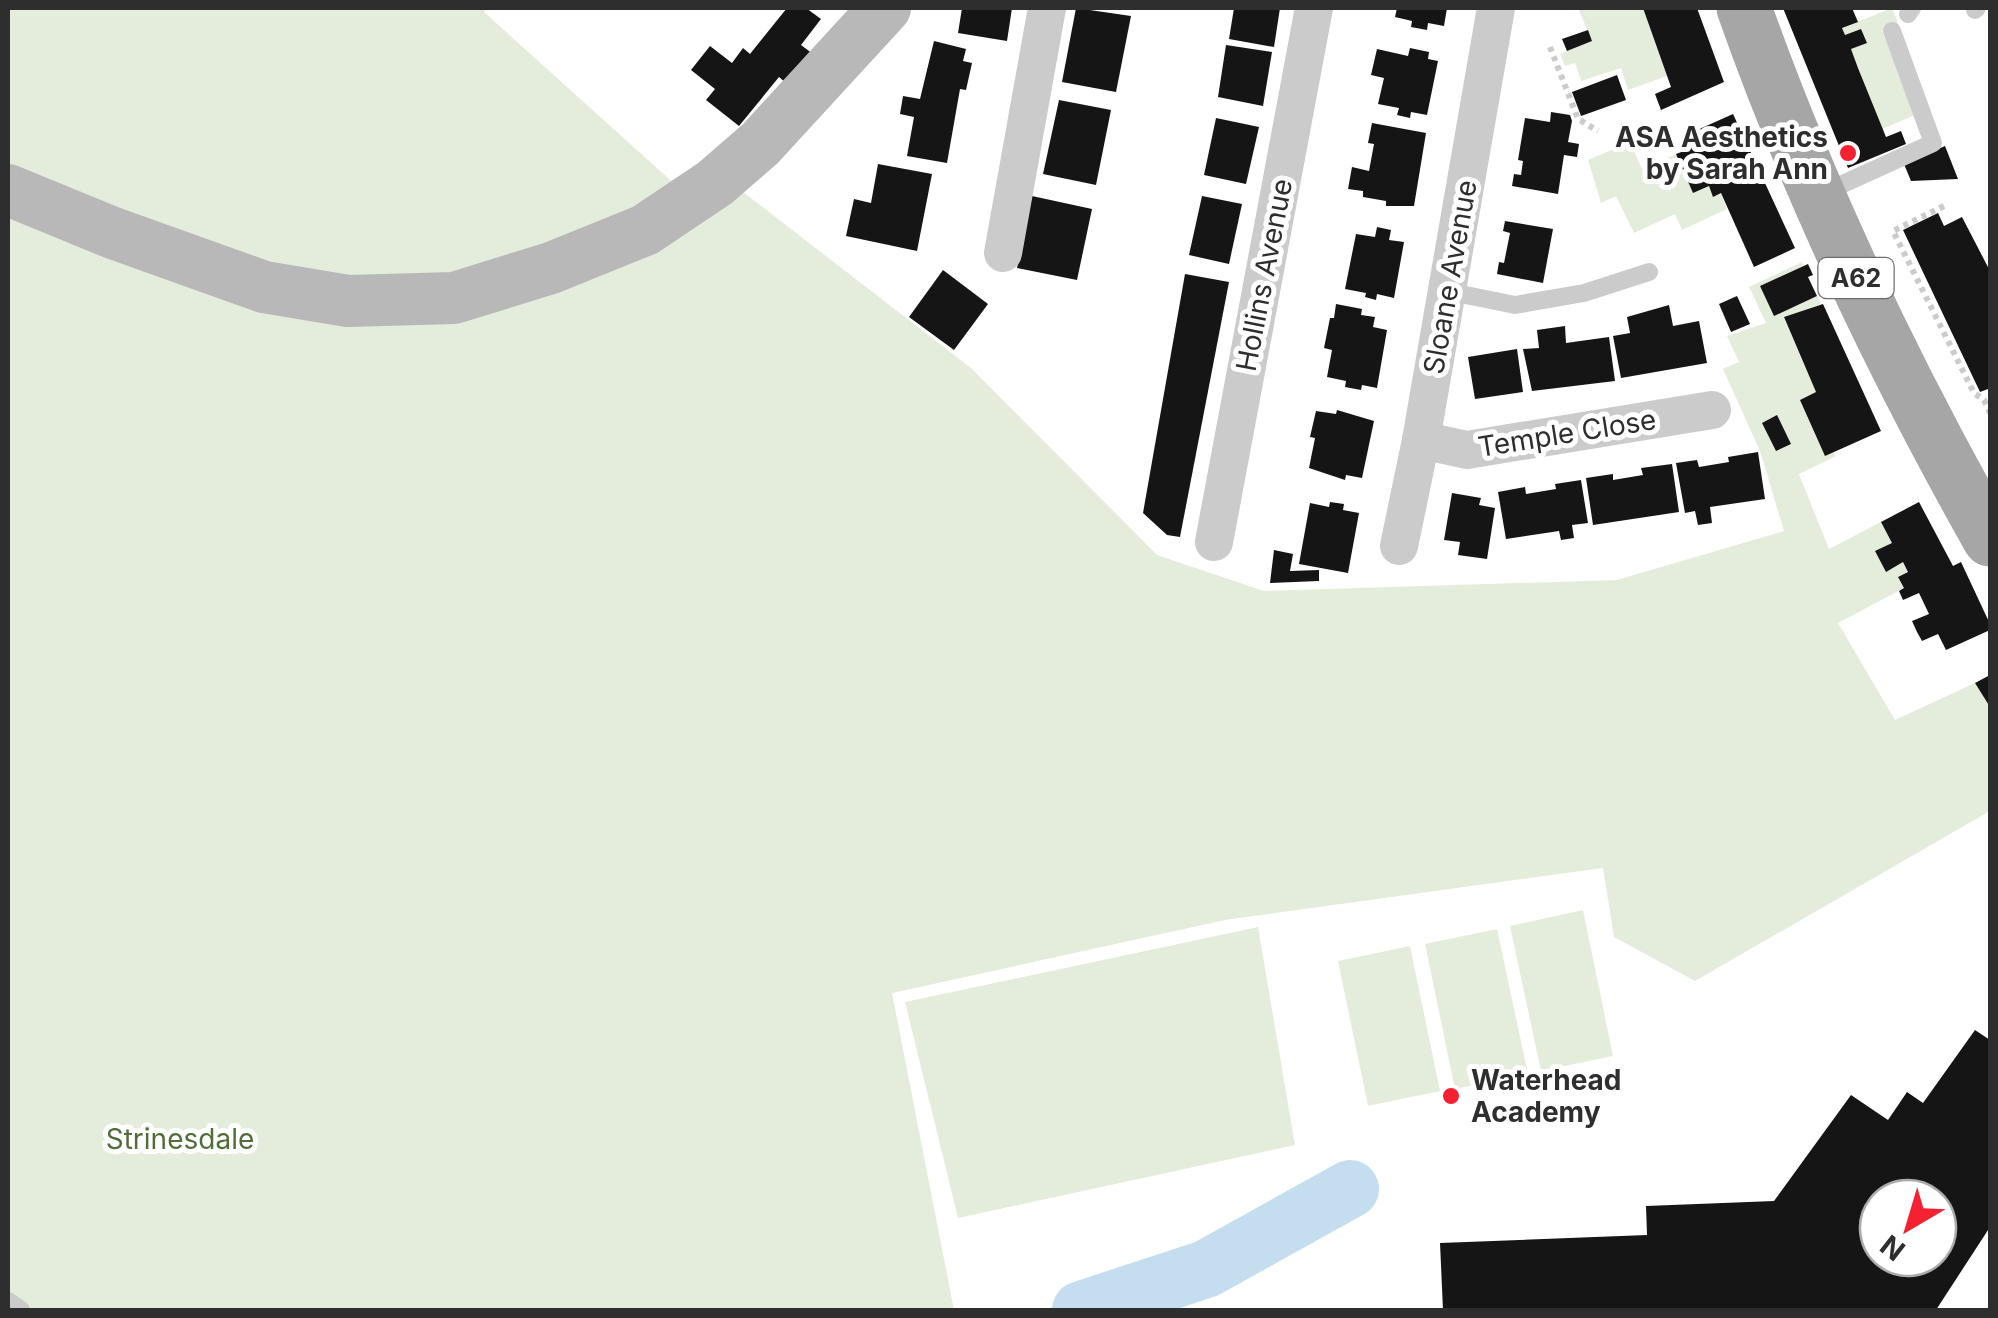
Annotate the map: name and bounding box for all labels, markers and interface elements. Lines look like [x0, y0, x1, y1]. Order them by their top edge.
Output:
place label: ASA Aesthetics by Sarah Ann [1615, 120, 1828, 186]
marker: ASA Aesthetics by Sarah Ann [1837, 142, 1859, 164]
street label: Hollins Avenue [1229, 176, 1299, 374]
street label: Sloane Avenue [1416, 177, 1484, 377]
road number: A62 [1818, 258, 1894, 298]
street label: Temple Close [1475, 402, 1659, 464]
place label: Waterhead Academy [1471, 1063, 1622, 1129]
marker: Waterhead Academy [1440, 1085, 1462, 1107]
park label: Strinesdale [106, 1122, 254, 1156]
north arrow [1858, 1178, 1958, 1278]
text: N [1874, 1228, 1911, 1268]

